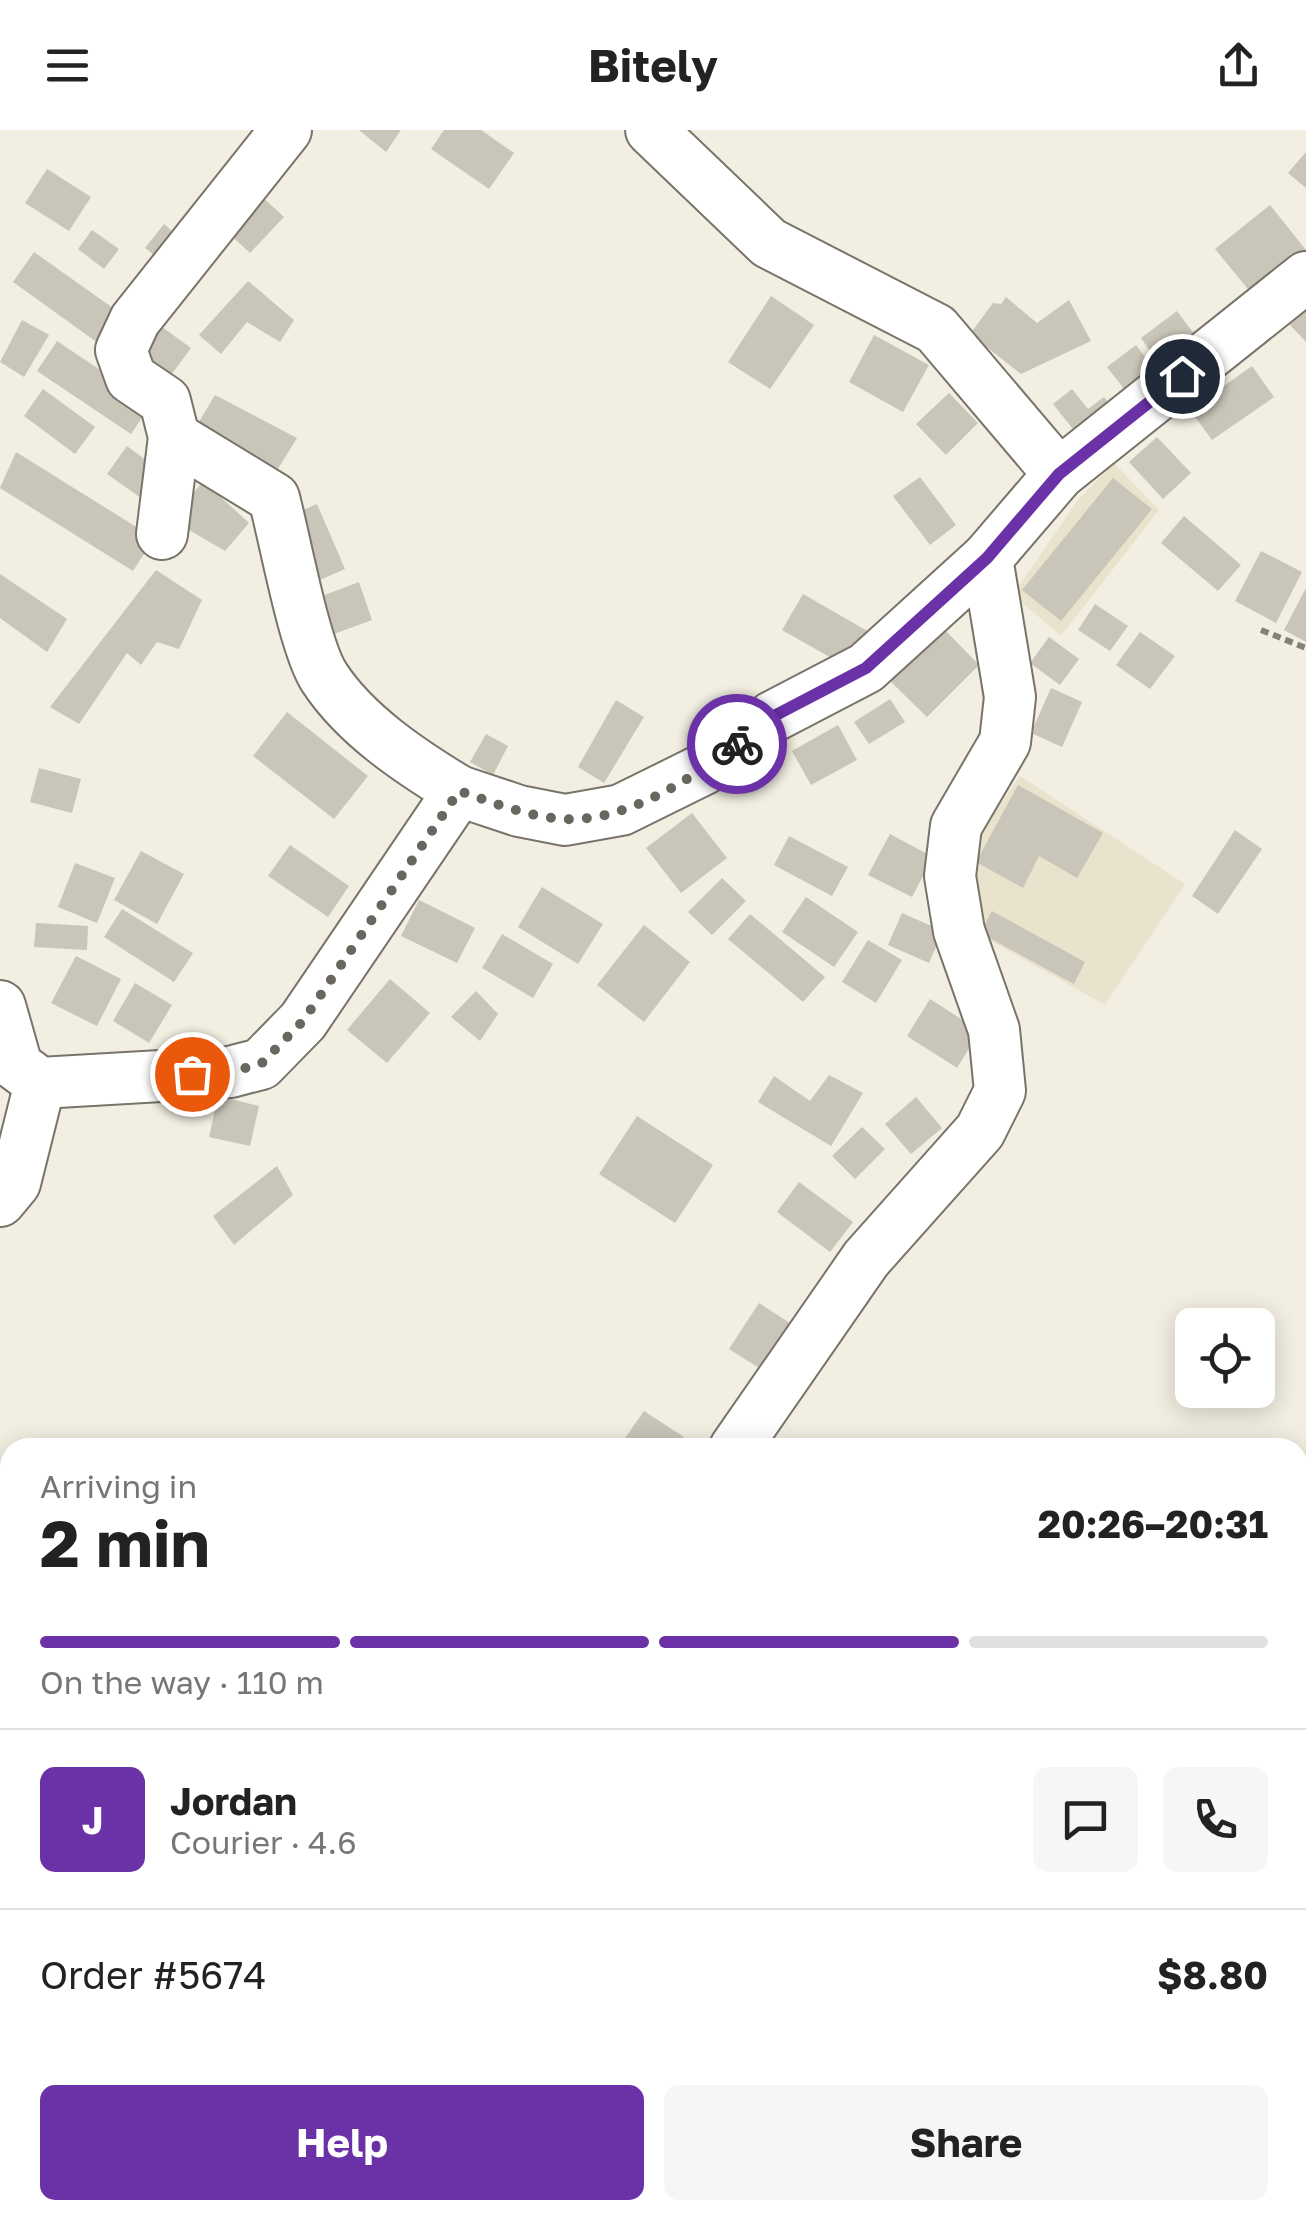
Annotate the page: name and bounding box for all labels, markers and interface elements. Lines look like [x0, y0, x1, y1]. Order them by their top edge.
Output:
icon: menu [40, 38, 95, 93]
text: Bitely [588, 38, 718, 92]
icon: share [1211, 38, 1266, 93]
pin [1140, 334, 1225, 419]
icon: home [1155, 349, 1210, 404]
courier [687, 694, 787, 794]
icon: bike [710, 717, 765, 772]
pin [150, 1032, 235, 1117]
icon: bag [165, 1047, 220, 1102]
map controls [1175, 1308, 1275, 1408]
button: locate [1175, 1308, 1275, 1408]
text: Arriving in [40, 1467, 197, 1505]
text: 20:26–20:31 [1038, 1501, 1268, 1546]
text: 2 min [40, 1503, 210, 1581]
text: On the way · 110 m [40, 1663, 324, 1701]
button: chat [1033, 1767, 1138, 1872]
button: phone [1163, 1767, 1268, 1872]
text: Jordan [170, 1778, 297, 1823]
text: J [82, 1797, 103, 1842]
text: Courier · 4.6 [170, 1823, 357, 1861]
text: Order #5674 [40, 1952, 266, 1997]
text: $8.80 [1157, 1952, 1268, 1997]
button: Help [40, 2085, 644, 2200]
button: Share [664, 2085, 1268, 2200]

